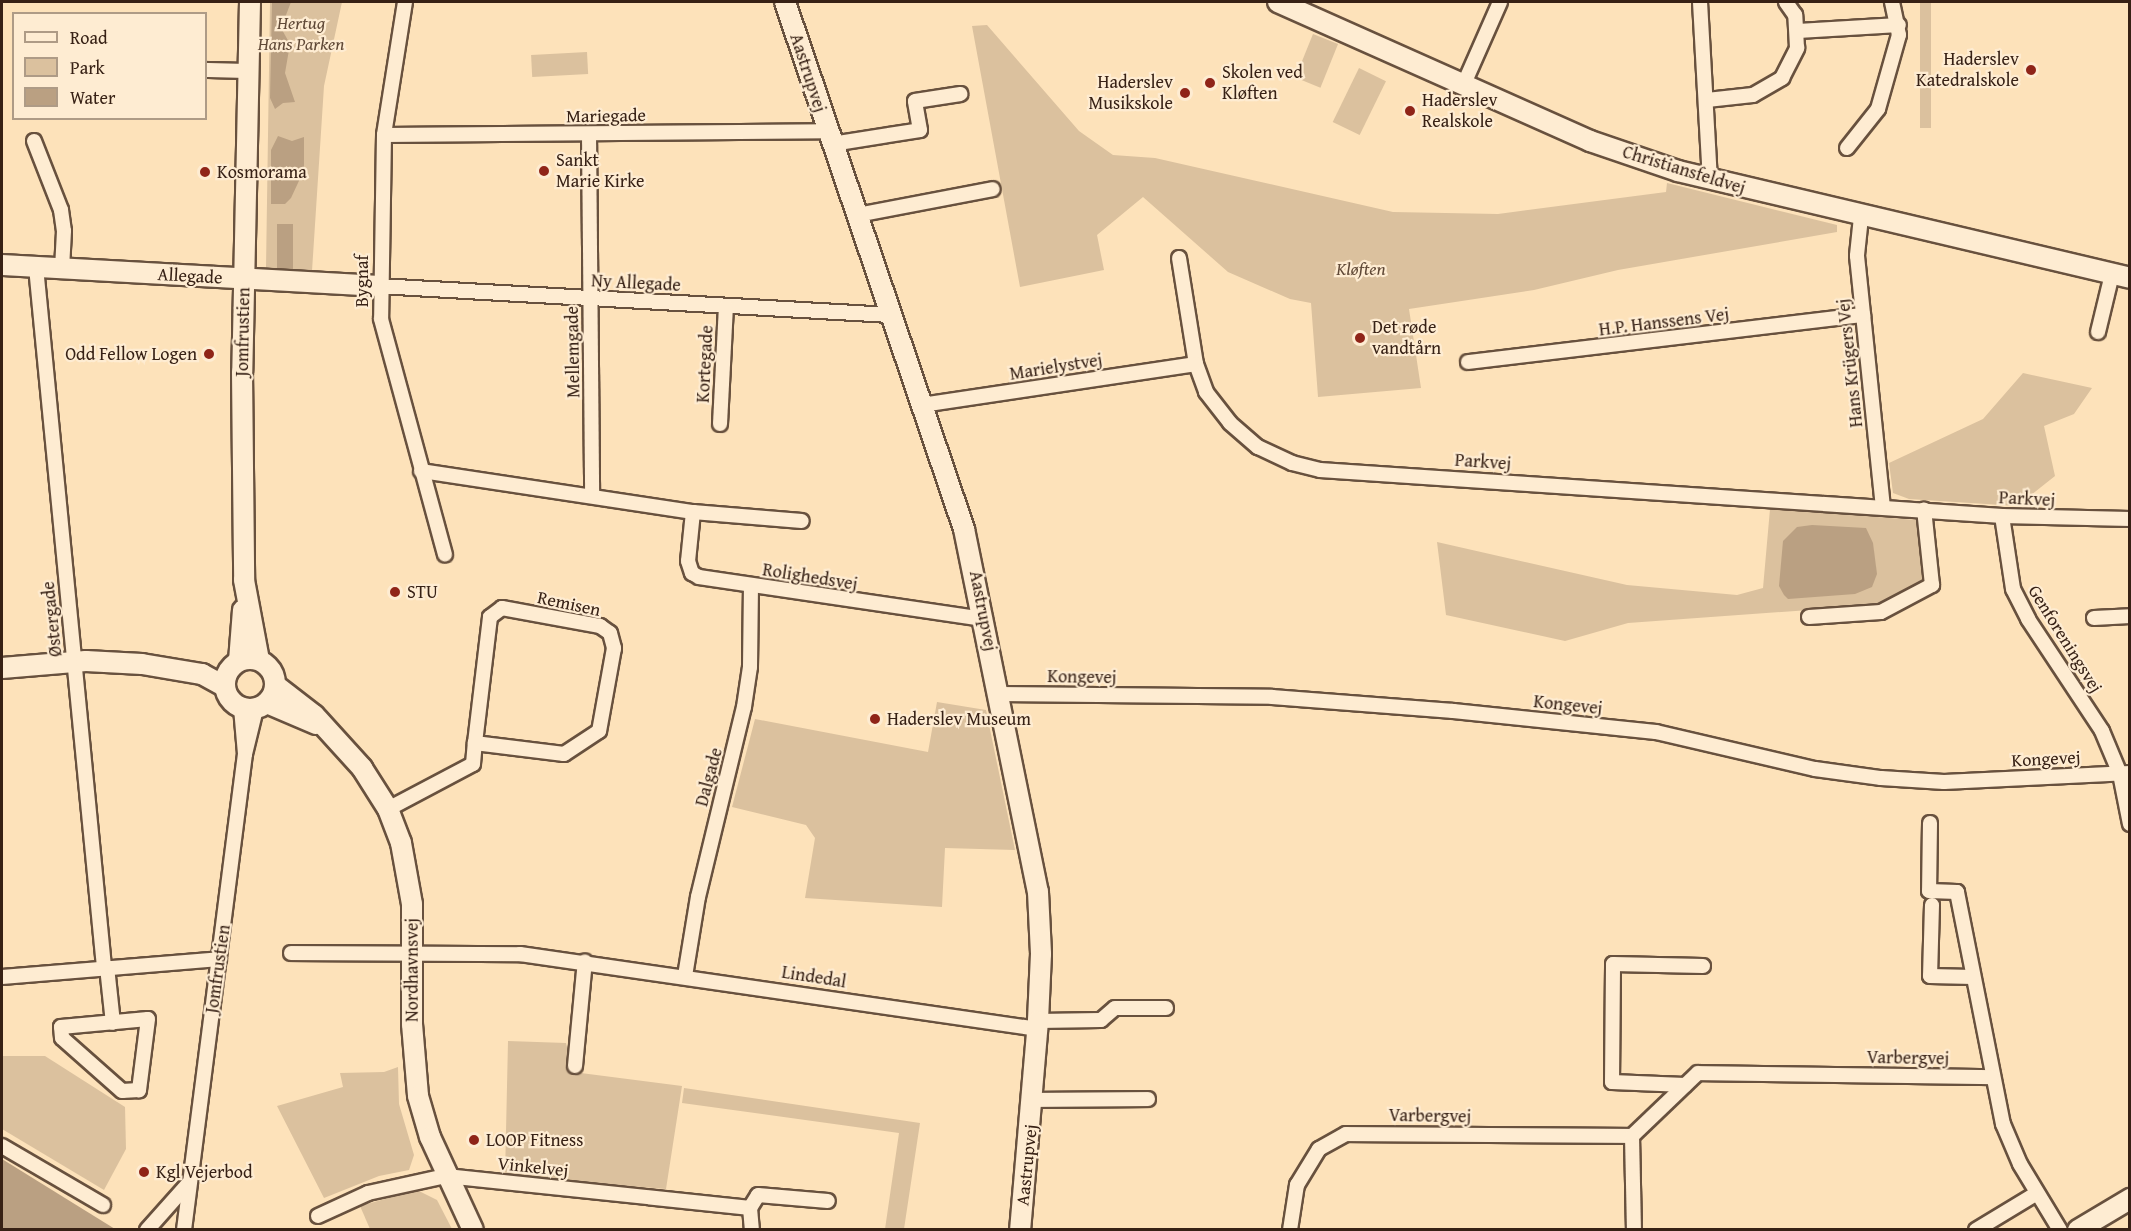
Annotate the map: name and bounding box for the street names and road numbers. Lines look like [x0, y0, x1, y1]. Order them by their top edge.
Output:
street label: Aastrupvej [785, 31, 831, 115]
street label: Mariegade [566, 105, 646, 127]
street label: Christiansfeldvej [1620, 141, 1748, 199]
street label: Bygnaf [351, 255, 373, 307]
street label: Allegade [157, 264, 223, 288]
street label: Ny Allegade [591, 270, 681, 296]
street label: Jomfrustien [231, 287, 255, 377]
street label: Hans Krügers Vej [1832, 298, 1868, 428]
street label: H.P. Hanssens Vej [1598, 303, 1730, 341]
street label: Mellemgade [561, 306, 585, 398]
street label: Kortegade [692, 325, 718, 403]
street label: Marielystvej [1008, 349, 1104, 385]
street label: Parkvej [1454, 449, 1512, 475]
street label: Parkvej [1998, 487, 2056, 511]
street label: Rolighedsvej [761, 559, 859, 595]
street label: Aastrupvej [965, 569, 1001, 653]
street label: Østergade [37, 580, 67, 658]
street label: Genforeningsvej [2023, 581, 2107, 697]
street label: Remisen [535, 587, 603, 621]
street label: Kongevej [1047, 666, 1117, 688]
street label: Kongevej [1532, 691, 1604, 719]
street label: Dalgade [691, 745, 727, 809]
street label: Kongevej [2011, 746, 2081, 772]
street label: Nordhavnsvej [401, 918, 423, 1022]
street label: Jomfrustien [201, 923, 235, 1015]
street label: Lindedal [780, 961, 848, 993]
street label: Varbergvej [1867, 1046, 1949, 1070]
street label: Varbergvej [1389, 1104, 1471, 1128]
street label: Aastrupvej [1012, 1123, 1042, 1207]
street label: Vinkelvej [497, 1153, 569, 1181]

